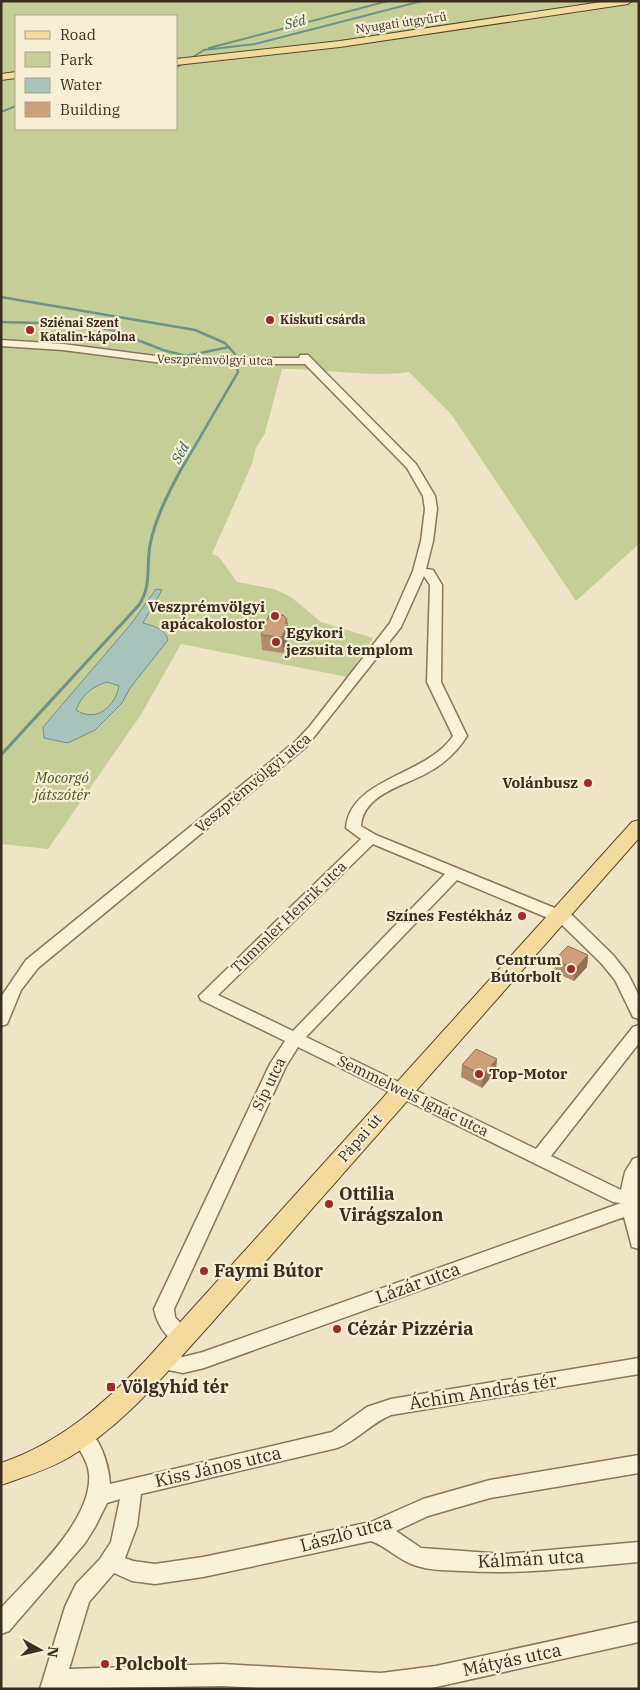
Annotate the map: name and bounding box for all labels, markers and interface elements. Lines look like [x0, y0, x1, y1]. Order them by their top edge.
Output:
street label: Nyugati útgyűrű [354, 9, 448, 36]
water label: Séd [281, 11, 308, 34]
legend [15, 15, 178, 130]
text: Road [60, 25, 96, 44]
text: Park [60, 50, 93, 69]
text: Water [60, 75, 102, 94]
text: Building [60, 100, 120, 119]
place label: Kiskuti csárda [280, 312, 366, 327]
marker: Kiskuti csárda [264, 314, 276, 326]
place label: Sziénai Szent Katalin-kápolna [40, 315, 136, 344]
marker: Sziénai Szent Katalin-kápolna [24, 324, 36, 336]
street label: Veszprémvölgyi utca [157, 351, 274, 368]
water label: Séd [166, 439, 193, 468]
place label: Veszprémvölgyi apácakolostor [148, 597, 266, 633]
marker: Veszprémvölgyi apácakolostor [269, 610, 281, 622]
place label: Egykori jezsuita templom [284, 623, 414, 659]
marker: Egykori jezsuita templom [270, 636, 282, 648]
street label: Veszprémvölgyi utca [191, 729, 315, 837]
park label: Mocorgó játszótér [31, 768, 90, 804]
place label: Volánbusz [502, 773, 578, 792]
marker: Volánbusz [582, 777, 594, 789]
street label: Tummler Henrik utca [227, 856, 350, 977]
place label: Színes Festékház [386, 906, 512, 925]
marker: Színes Festékház [516, 910, 528, 922]
place label: Centrum Bútorbolt [490, 950, 561, 986]
marker: Centrum Bútorbolt [565, 963, 577, 975]
street label: Semmelweis Ignác utca [334, 1051, 492, 1140]
street label: Síp utca [248, 1054, 290, 1113]
place label: Top-Motor [489, 1064, 568, 1083]
marker: Top-Motor [473, 1068, 485, 1080]
street label: Pápai út [334, 1110, 386, 1166]
place label: Ottilia Virágszalon [339, 1182, 444, 1226]
marker: Ottilia Virágszalon [323, 1198, 335, 1210]
street label: Lázár utca [372, 1257, 463, 1308]
place label: Faymi Bútor [214, 1259, 323, 1282]
marker: Faymi Bútor [198, 1265, 210, 1277]
place label: Cézár Pizzéria [347, 1317, 473, 1340]
marker: Cézár Pizzéria [331, 1323, 343, 1335]
street label: Áchim András tér [407, 1368, 558, 1415]
place label: Völgyhíd tér [121, 1375, 229, 1398]
marker: Völgyhíd tér [105, 1381, 117, 1393]
street label: Kiss János utca [152, 1441, 284, 1492]
street label: László utca [297, 1510, 395, 1557]
street label: Kálmán utca [477, 1544, 585, 1573]
north arrow [15, 1625, 65, 1675]
street label: Mátyás utca [460, 1638, 564, 1681]
text: N [43, 1645, 63, 1659]
place label: Polcbolt [115, 1652, 187, 1675]
marker: Polcbolt [99, 1658, 111, 1670]

